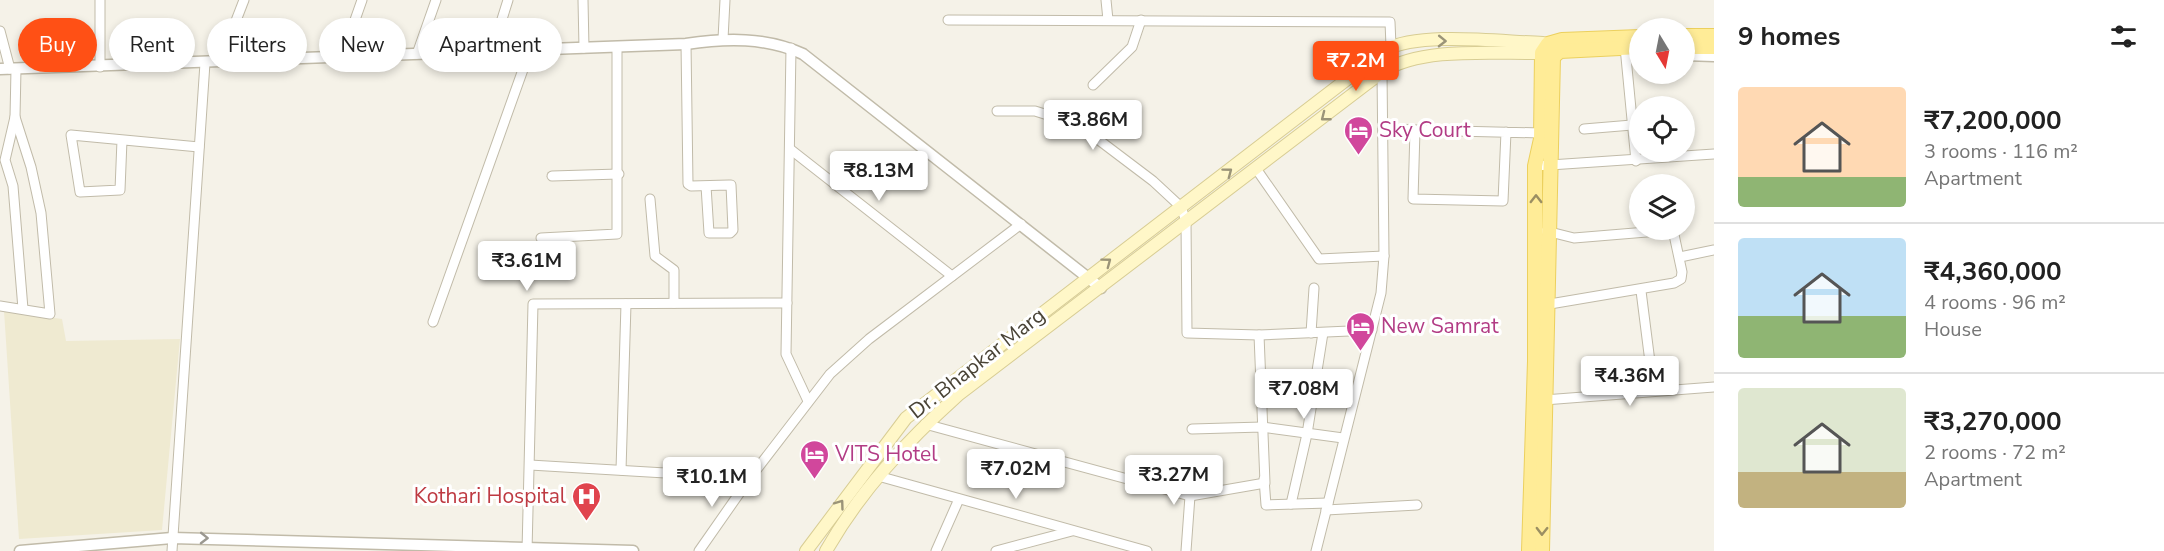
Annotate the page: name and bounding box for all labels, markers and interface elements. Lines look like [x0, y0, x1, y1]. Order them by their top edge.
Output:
chip: Buy [18, 18, 97, 72]
chip: Rent [109, 18, 195, 72]
chip: Filters [207, 18, 307, 72]
chip: New [319, 18, 406, 72]
chip: Apartment [418, 18, 562, 72]
north arrow [1629, 18, 1695, 84]
map controls [1629, 18, 1695, 240]
text: 9 homes [1738, 19, 1840, 54]
icon: filters [2107, 20, 2140, 53]
one-way arrow [1438, 34, 1447, 47]
pin: ₹7.2M [1314, 41, 1398, 92]
text: ₹7.2M [1327, 47, 1385, 74]
button: locate [1629, 96, 1695, 162]
pin: ₹3.86M [1044, 100, 1142, 151]
text: ₹7,200,000 [1924, 103, 2062, 138]
text: ₹3.86M [1058, 106, 1128, 133]
one-way arrow [1321, 109, 1332, 120]
icon: home [1786, 111, 1858, 183]
hotel icon: Sky Court [1342, 114, 1374, 156]
place label: Sky Court [1379, 116, 1471, 144]
text: 3 rooms · 116 m² [1924, 138, 2078, 165]
pin: ₹8.13M [830, 151, 928, 202]
text: ₹8.13M [844, 157, 914, 184]
text: Apartment [1924, 165, 2022, 192]
one-way arrow [1221, 168, 1232, 179]
button: layers [1629, 174, 1695, 240]
one-way arrow [1530, 194, 1542, 203]
pin: ₹3.61M [478, 241, 576, 292]
text: ₹3.61M [492, 247, 562, 274]
text: ₹4,360,000 [1924, 254, 2062, 289]
one-way arrow [1101, 258, 1112, 269]
icon: home [1786, 262, 1858, 334]
text: 4 rooms · 96 m² [1924, 289, 2066, 316]
street label: Dr. Bhapkar Marg [903, 301, 1051, 425]
hotel icon: New Samrat [1344, 310, 1376, 352]
place label: New Samrat [1381, 312, 1499, 340]
text: House [1924, 316, 1982, 343]
pin: ₹4.36M [1581, 356, 1679, 407]
text: ₹4.36M [1595, 362, 1665, 389]
pin: ₹7.08M [1255, 369, 1353, 420]
text: ₹7.08M [1269, 375, 1339, 402]
text: ₹3,270,000 [1924, 404, 2062, 439]
icon: home [1786, 412, 1858, 484]
hotel icon: VITS Hotel [798, 438, 830, 480]
text: 2 rooms · 72 m² [1924, 439, 2066, 466]
place label: VITS Hotel [834, 440, 938, 468]
pin: ₹7.02M [967, 449, 1065, 500]
text: ₹7.02M [981, 455, 1051, 482]
pin: ₹3.27M [1125, 455, 1223, 506]
pin: ₹10.1M [663, 457, 761, 508]
text: ₹3.27M [1139, 461, 1209, 488]
text: ₹10.1M [677, 463, 747, 490]
text: Apartment [1924, 466, 2022, 493]
hospital icon: Kothari Hospital [571, 480, 603, 522]
place label: Kothari Hospital [414, 482, 567, 510]
one-way arrow [833, 499, 844, 510]
one-way arrow [1536, 527, 1548, 536]
one-way arrow [199, 532, 208, 545]

